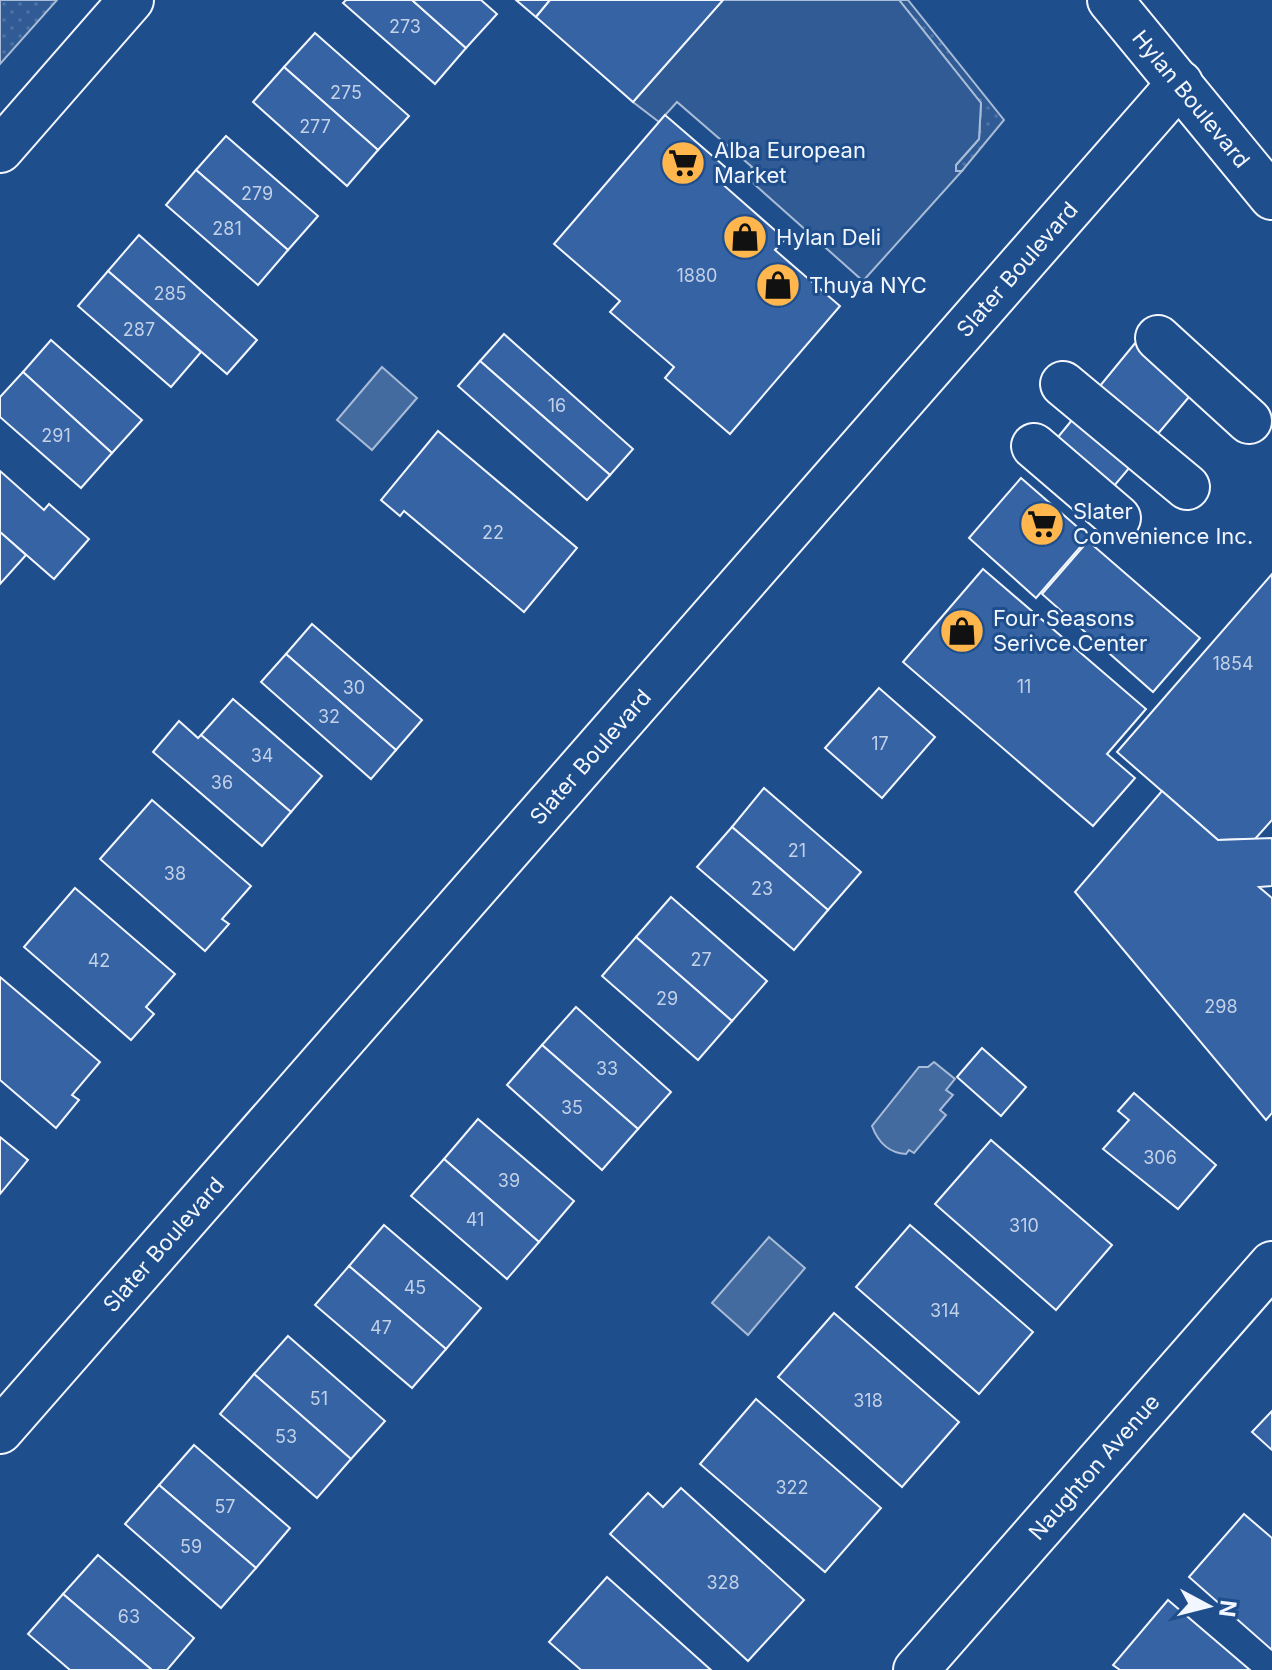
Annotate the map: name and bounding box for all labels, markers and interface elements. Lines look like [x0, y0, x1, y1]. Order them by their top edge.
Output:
house number: 273 [389, 16, 421, 37]
street label: Hylan Boulevard [1127, 25, 1255, 173]
house number: 275 [330, 82, 362, 103]
house number: 277 [299, 116, 331, 137]
place label: Alba European Market [714, 137, 866, 188]
supermarket icon: Alba European Market [659, 139, 707, 187]
house number: 279 [241, 183, 273, 204]
street label: Slater Boulevard [951, 197, 1083, 342]
shop icon: Hylan Deli [721, 213, 769, 261]
house number: 281 [212, 218, 242, 239]
place label: Hylan Deli [776, 224, 881, 250]
shop icon: Thuya NYC [754, 261, 802, 309]
house number: 1880 [677, 265, 717, 286]
place label: Thuya NYC [809, 272, 927, 298]
house number: 285 [153, 283, 187, 304]
house number: 287 [123, 319, 155, 340]
house number: 16 [548, 395, 566, 416]
house number: 291 [41, 425, 71, 446]
place label: Slater Convenience Inc. [1073, 498, 1253, 549]
supermarket icon: Slater Convenience Inc. [1018, 500, 1066, 548]
house number: 22 [482, 522, 504, 543]
place label: Four Seasons Serivce Center [993, 605, 1147, 656]
shop icon: Four Seasons Serivce Center [938, 607, 986, 655]
house number: 1854 [1212, 653, 1254, 674]
house number: 11 [1017, 676, 1031, 697]
house number: 30 [343, 677, 365, 698]
street label: Slater Boulevard [524, 684, 656, 830]
house number: 32 [318, 706, 340, 727]
house number: 17 [871, 733, 889, 754]
house number: 34 [251, 745, 273, 766]
house number: 36 [211, 772, 233, 793]
house number: 21 [788, 840, 806, 861]
house number: 38 [164, 863, 186, 884]
house number: 23 [751, 878, 773, 899]
house number: 27 [690, 949, 712, 970]
house number: 42 [88, 950, 110, 971]
house number: 29 [656, 988, 678, 1009]
house number: 298 [1204, 996, 1238, 1017]
house number: 33 [596, 1058, 618, 1079]
house number: 35 [561, 1097, 583, 1118]
house number: 306 [1143, 1147, 1177, 1168]
house number: 39 [498, 1170, 520, 1191]
street label: Slater Boulevard [97, 1172, 229, 1317]
house number: 41 [466, 1209, 484, 1230]
house number: 310 [1009, 1215, 1039, 1236]
house number: 45 [404, 1277, 426, 1298]
house number: 314 [930, 1300, 960, 1321]
house number: 47 [370, 1317, 392, 1338]
house number: 51 [310, 1388, 328, 1409]
street label: Naughton Avenue [1023, 1389, 1165, 1545]
house number: 318 [853, 1390, 883, 1411]
house number: 53 [275, 1426, 297, 1447]
house number: 322 [775, 1477, 809, 1498]
house number: 57 [214, 1496, 236, 1517]
house number: 59 [180, 1536, 202, 1557]
north arrow [1168, 1566, 1248, 1646]
house number: 328 [706, 1572, 740, 1593]
text: N [1214, 1599, 1242, 1618]
house number: 63 [118, 1606, 140, 1627]

